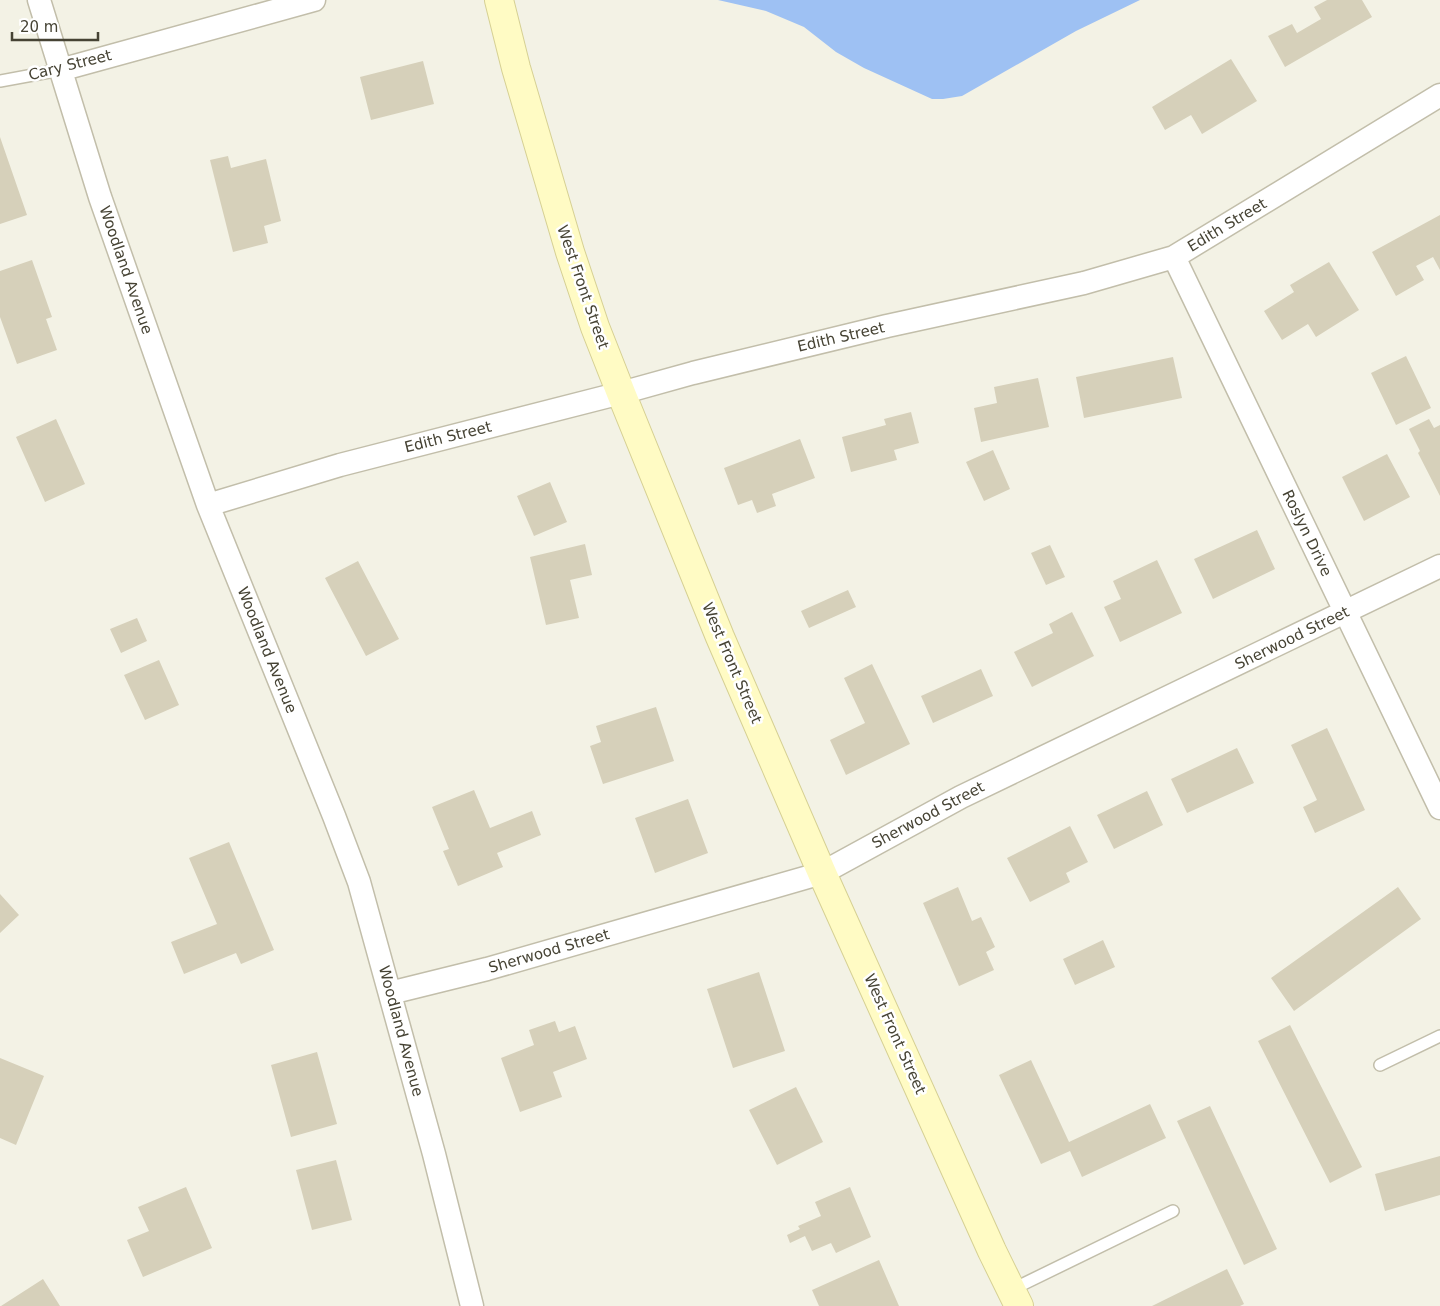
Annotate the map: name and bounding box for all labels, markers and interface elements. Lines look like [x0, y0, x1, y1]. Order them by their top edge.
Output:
scale bar [12, 10, 99, 42]
text: 20 m [20, 18, 58, 36]
street label: Cary Street [27, 46, 114, 84]
street label: Edith Street [1184, 194, 1270, 256]
street label: Woodland Avenue [96, 203, 156, 337]
street label: West Front Street [553, 223, 613, 351]
street label: Edith Street [796, 318, 886, 356]
street label: Edith Street [403, 417, 493, 456]
street label: Roslyn Drive [1278, 487, 1336, 579]
street label: Woodland Avenue [233, 584, 301, 716]
street label: West Front Street [698, 600, 766, 726]
street label: Sherwood Street [1232, 602, 1352, 673]
street label: Sherwood Street [869, 778, 987, 852]
street label: Sherwood Street [486, 925, 612, 977]
street label: Woodland Avenue [375, 964, 427, 1098]
street label: West Front Street [860, 971, 930, 1097]

